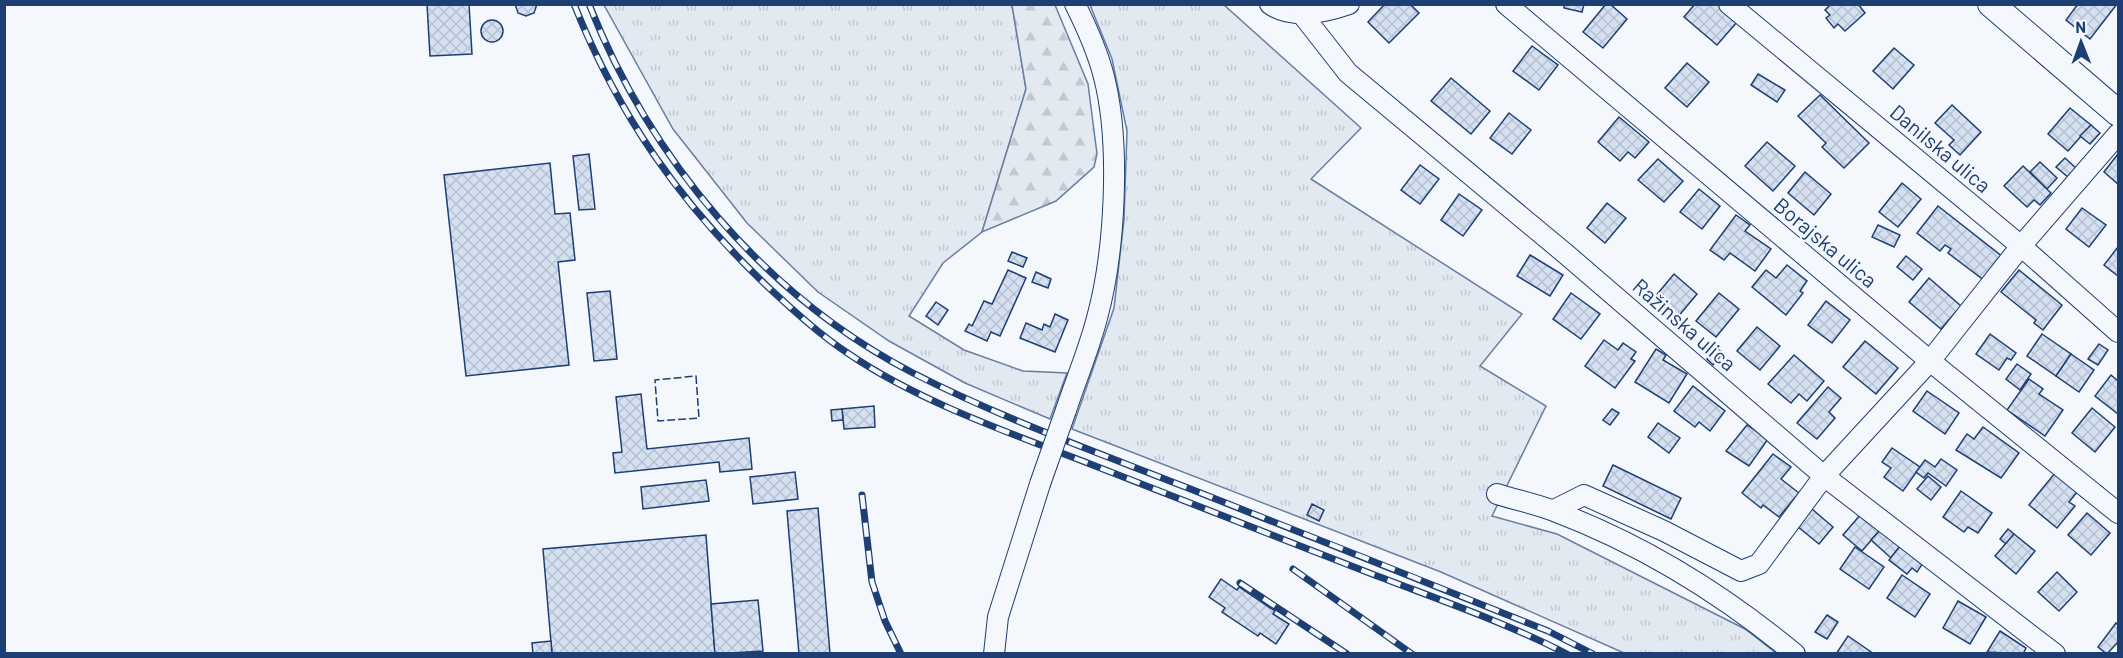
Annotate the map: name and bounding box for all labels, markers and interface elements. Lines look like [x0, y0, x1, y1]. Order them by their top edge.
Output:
north arrow [2051, 12, 2111, 72]
text: N [2075, 17, 2086, 36]
street label: Danilska ulica [1886, 99, 1996, 197]
street label: Borajska ulica [1769, 192, 1883, 292]
street label: Ražinska ulica [1628, 273, 1742, 375]

